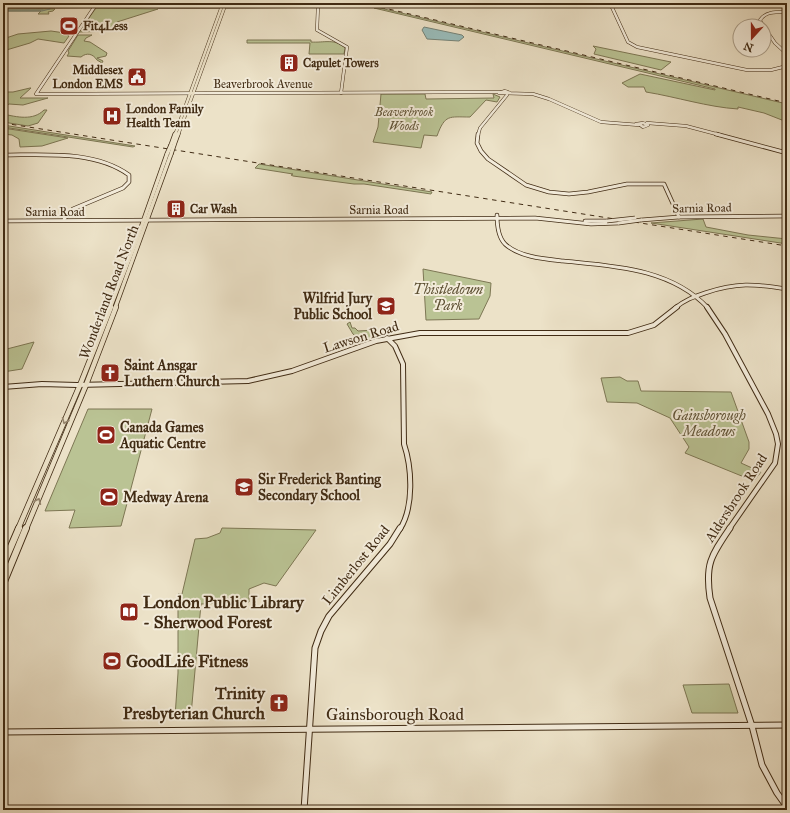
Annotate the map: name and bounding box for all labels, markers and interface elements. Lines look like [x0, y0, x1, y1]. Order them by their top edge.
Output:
sports icon: Fit4Less [58, 15, 80, 37]
north arrow [732, 18, 772, 58]
place label: Fit4Less [83, 19, 128, 34]
text: N [741, 39, 755, 55]
building icon: Capulet Towers [278, 52, 300, 74]
place label: Capulet Towers [303, 56, 379, 71]
place label: Middlesex London EMS [52, 63, 124, 91]
public building icon: Middlesex London EMS [126, 66, 148, 88]
street label: Beaverbrook Avenue [213, 77, 313, 91]
place label: London Family Health Team [126, 102, 205, 130]
hospital icon: London Family Health Team [101, 105, 123, 127]
park label: Beaverbrook Woods [374, 105, 434, 133]
building icon: Car Wash [165, 198, 187, 220]
street label: Sarnia Road [672, 200, 732, 216]
place label: Car Wash [190, 202, 238, 216]
street label: Sarnia Road [349, 203, 409, 217]
street label: Sarnia Road [25, 205, 85, 219]
street label: Wonderland Road North [76, 222, 143, 362]
park label: Thistledown Park [413, 281, 484, 314]
place label: Wilfrid Jury Public School [294, 290, 373, 323]
school or university icon: Wilfrid Jury Public School [375, 295, 397, 317]
street label: Lawson Road [321, 317, 401, 357]
place label: Saint Ansgar Luthern Church [124, 357, 220, 390]
church icon: Saint Ansgar Luthern Church [99, 362, 121, 384]
park label: Gainsborough Meadows [672, 407, 746, 440]
one-way arrow [62, 416, 70, 424]
place label: Canada Games Aquatic Centre [119, 419, 206, 453]
sports icon: Canada Games Aquatic Centre [95, 424, 117, 446]
street label: Aldersbrook Road [701, 451, 771, 546]
place label: Sir Frederick Banting Secondary School [258, 471, 381, 505]
school or university icon: Sir Frederick Banting Secondary School [233, 476, 255, 498]
sports icon: Medway Arena [98, 486, 120, 508]
place label: Medway Arena [123, 489, 210, 507]
one-way arrow [33, 497, 41, 505]
street label: Limberlost Road [319, 522, 393, 608]
place label: London Public Library - Sherwood Forest [143, 592, 305, 633]
library icon: London Public Library - Sherwood Forest [118, 601, 140, 623]
sports icon: GoodLife Fitness [101, 650, 123, 672]
place label: GoodLife Fitness [126, 651, 248, 672]
place label: Trinity Presbyterian Church [123, 683, 266, 724]
church icon: Trinity Presbyterian Church [268, 692, 290, 714]
street label: Gainsborough Road [326, 704, 464, 725]

